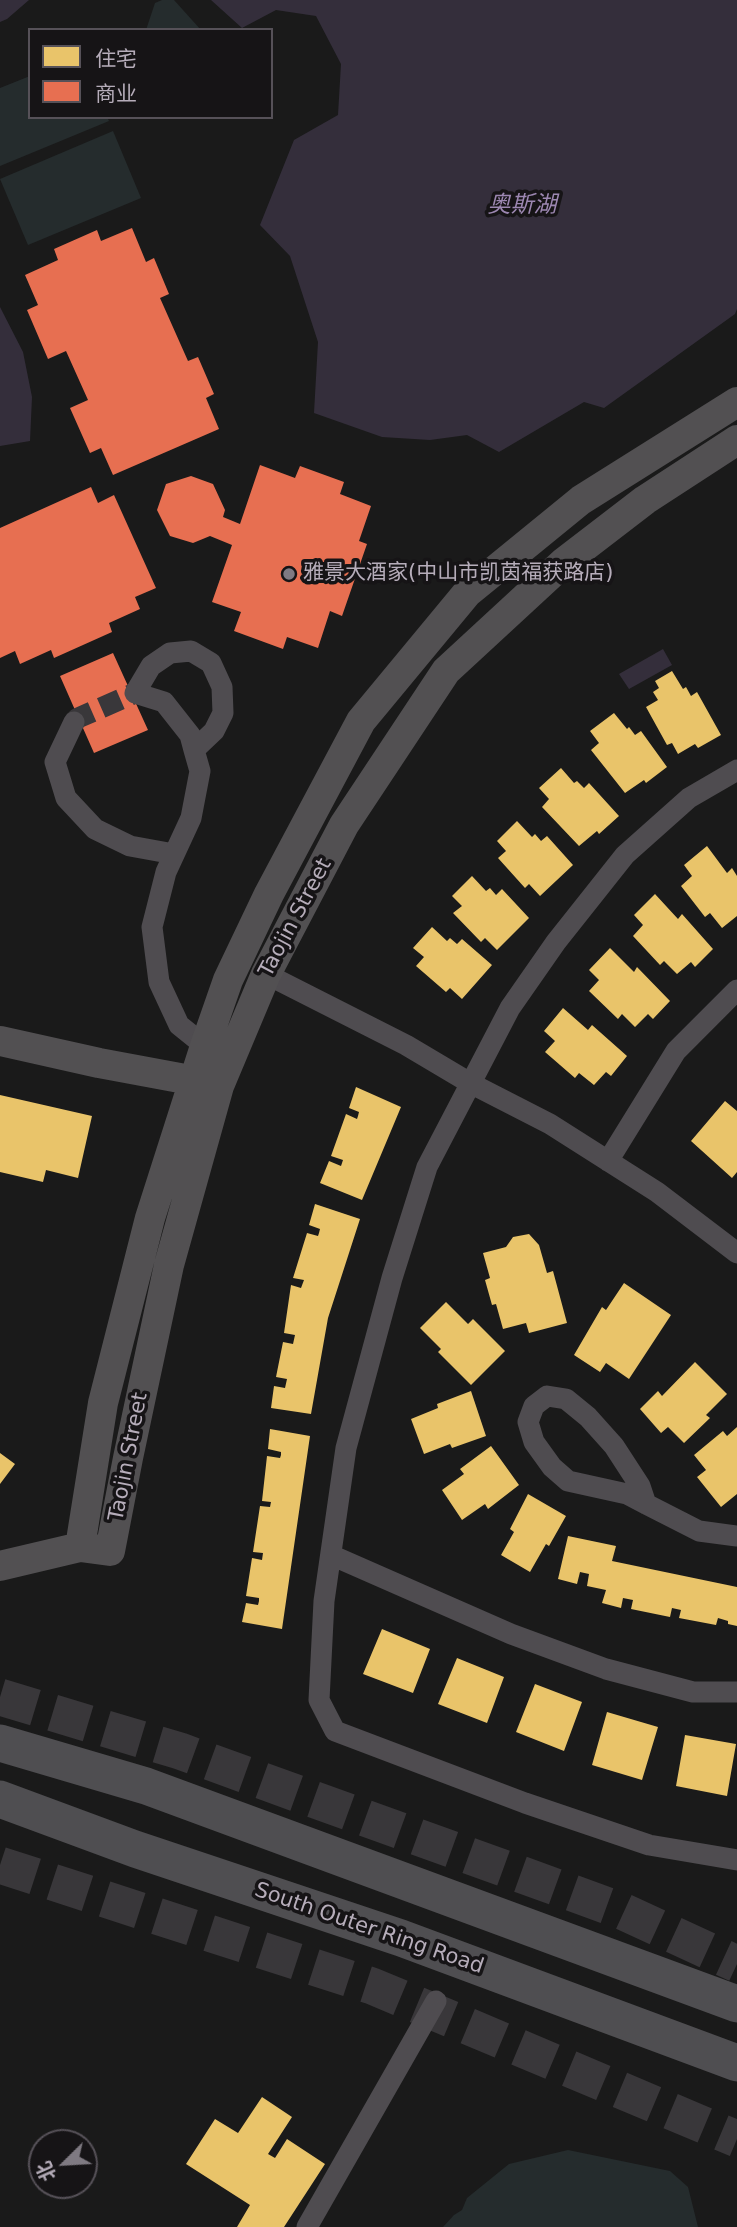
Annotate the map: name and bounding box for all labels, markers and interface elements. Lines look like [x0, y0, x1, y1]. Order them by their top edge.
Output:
legend [28, 28, 273, 119]
text: 住宅 [95, 47, 137, 71]
text: 商业 [95, 82, 137, 106]
water label: 奥斯湖 [488, 192, 556, 220]
place label: 雅景大酒家(中山市凯茵福获路店) [303, 561, 613, 587]
marker: 雅景大酒家(中山市凯茵福获路店) [281, 566, 297, 582]
street label: Taojin Street [254, 854, 338, 982]
street label: Taojin Street [104, 1391, 154, 1523]
street label: South Outer Ring Road [251, 1878, 487, 1980]
north arrow [28, 2129, 98, 2199]
text: 北 [32, 2159, 60, 2185]

